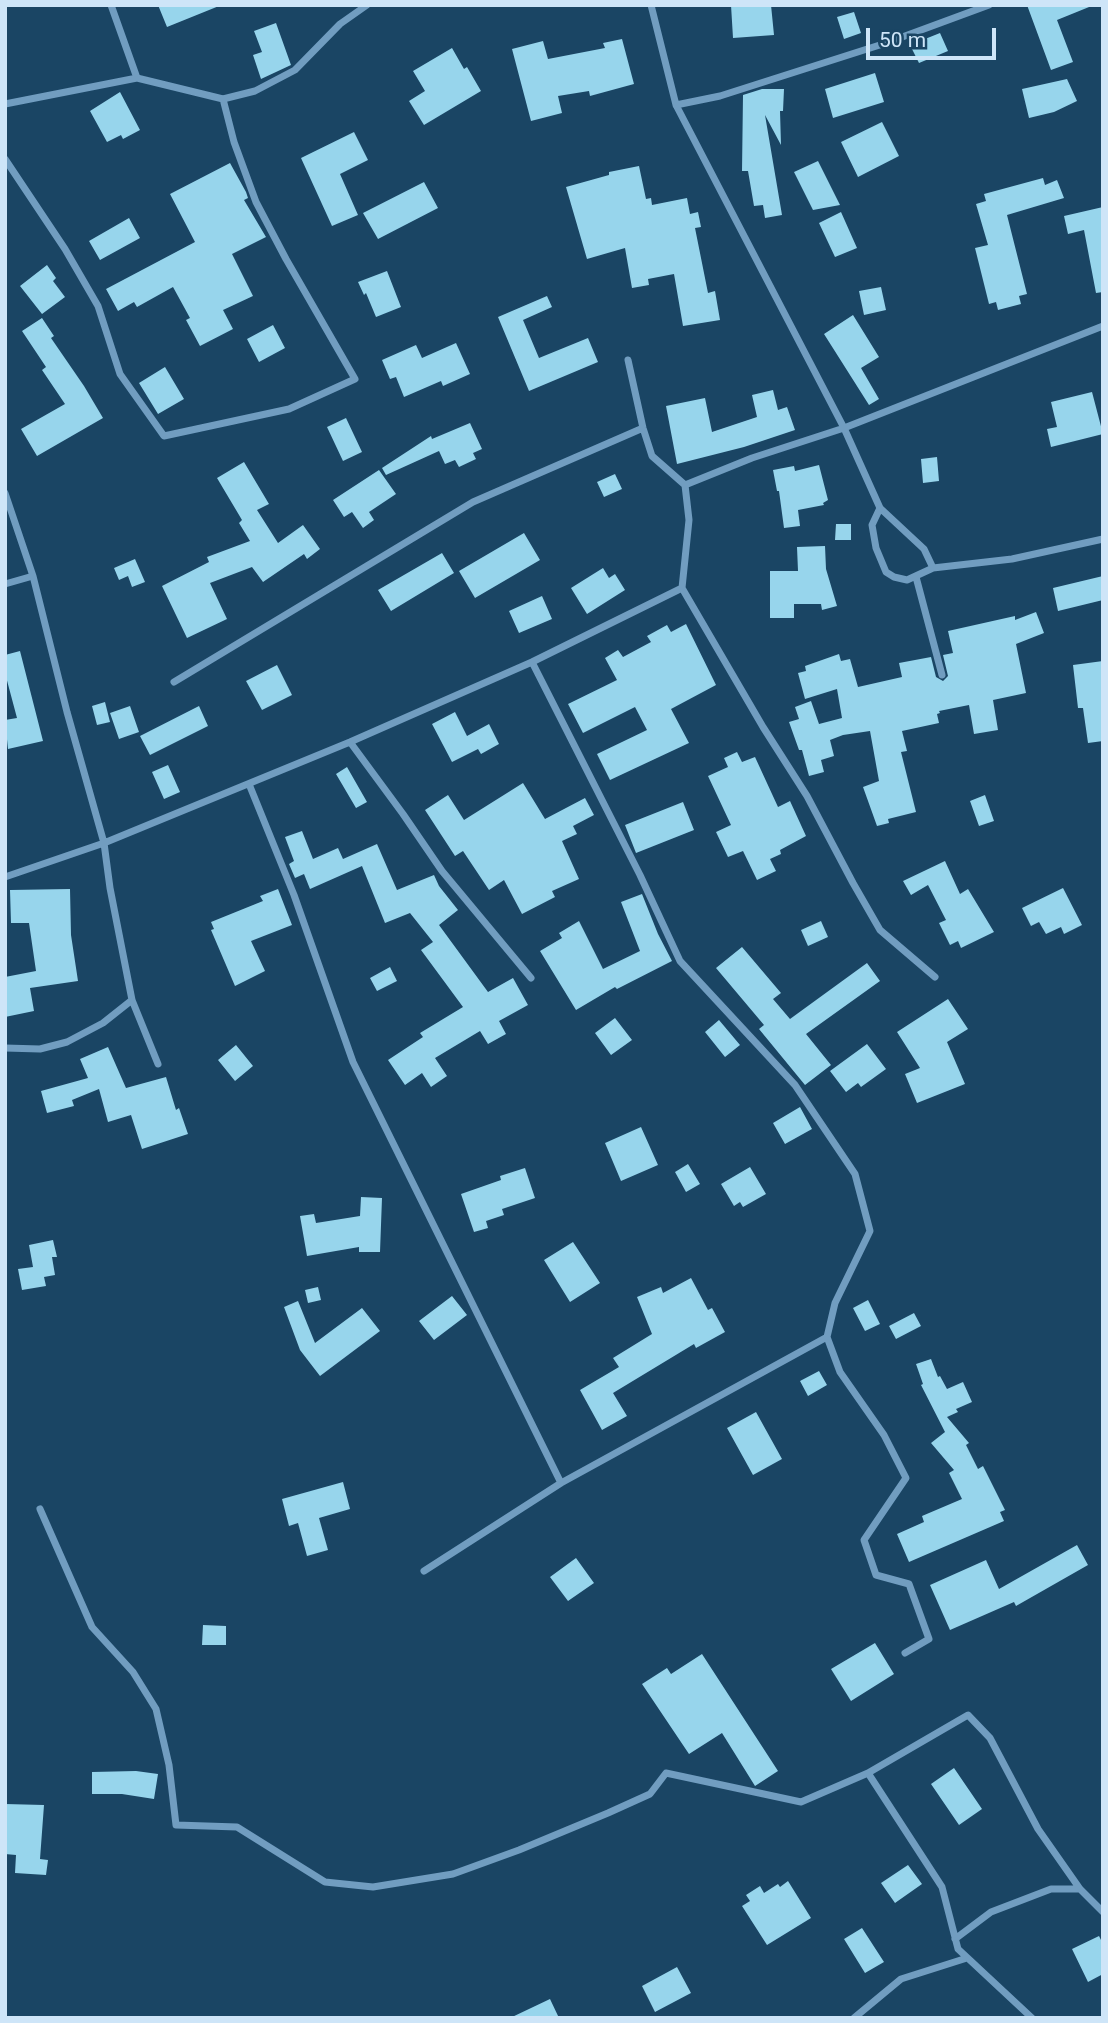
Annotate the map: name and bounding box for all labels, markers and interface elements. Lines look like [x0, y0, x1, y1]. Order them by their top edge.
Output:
scale bar [870, 14, 1000, 58]
text: 50 m [879, 28, 926, 52]

